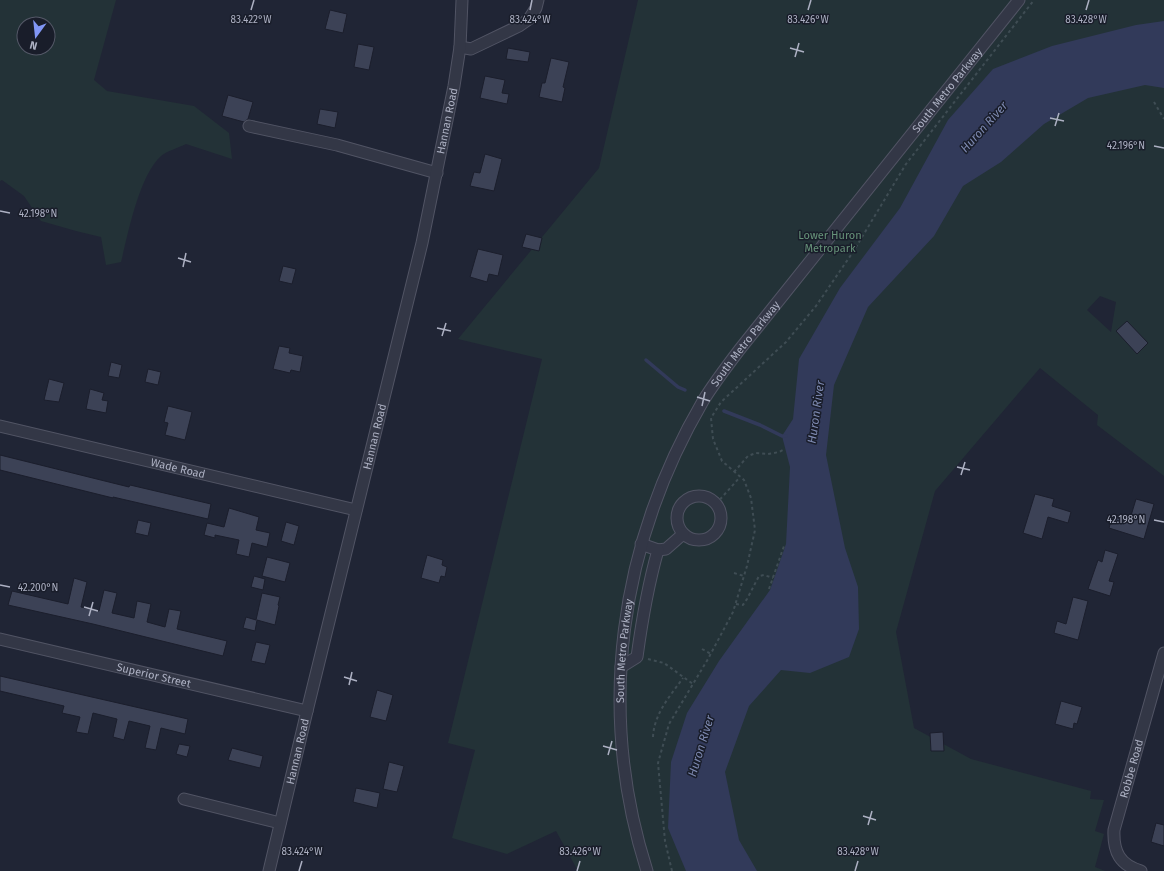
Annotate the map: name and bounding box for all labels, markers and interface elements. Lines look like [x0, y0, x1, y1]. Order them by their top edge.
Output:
text: 83.422°W [230, 14, 272, 26]
text: 83.424°W [509, 14, 551, 26]
text: 83.426°W [787, 14, 829, 26]
text: 83.428°W [1065, 14, 1108, 26]
north arrow [16, 16, 56, 56]
text: N [28, 38, 39, 52]
street label: South Metro Parkway [910, 45, 985, 135]
street label: Hannan Road [434, 87, 460, 155]
water label: Huron River [958, 98, 1011, 155]
text: 42.196°N [1107, 140, 1145, 152]
text: 42.198°N [19, 208, 57, 220]
park label: Lower Huron Metropark [798, 229, 862, 255]
street label: South Metro Parkway [708, 298, 783, 389]
water label: Huron River [805, 379, 827, 444]
street label: Hannan Road [361, 403, 389, 471]
street label: Wade Road [149, 456, 207, 481]
text: 42.198°N [1107, 514, 1145, 526]
text: 42.200°N [18, 582, 58, 594]
street label: South Metro Parkway [614, 597, 636, 703]
street label: Superior Street [115, 661, 192, 691]
water label: Huron River [685, 713, 717, 778]
street label: Hannan Road [284, 717, 312, 786]
street label: Robbe Road [1117, 738, 1146, 799]
text: 83.424°W [281, 846, 323, 858]
text: 83.426°W [559, 846, 601, 858]
text: 83.428°W [837, 846, 880, 858]

